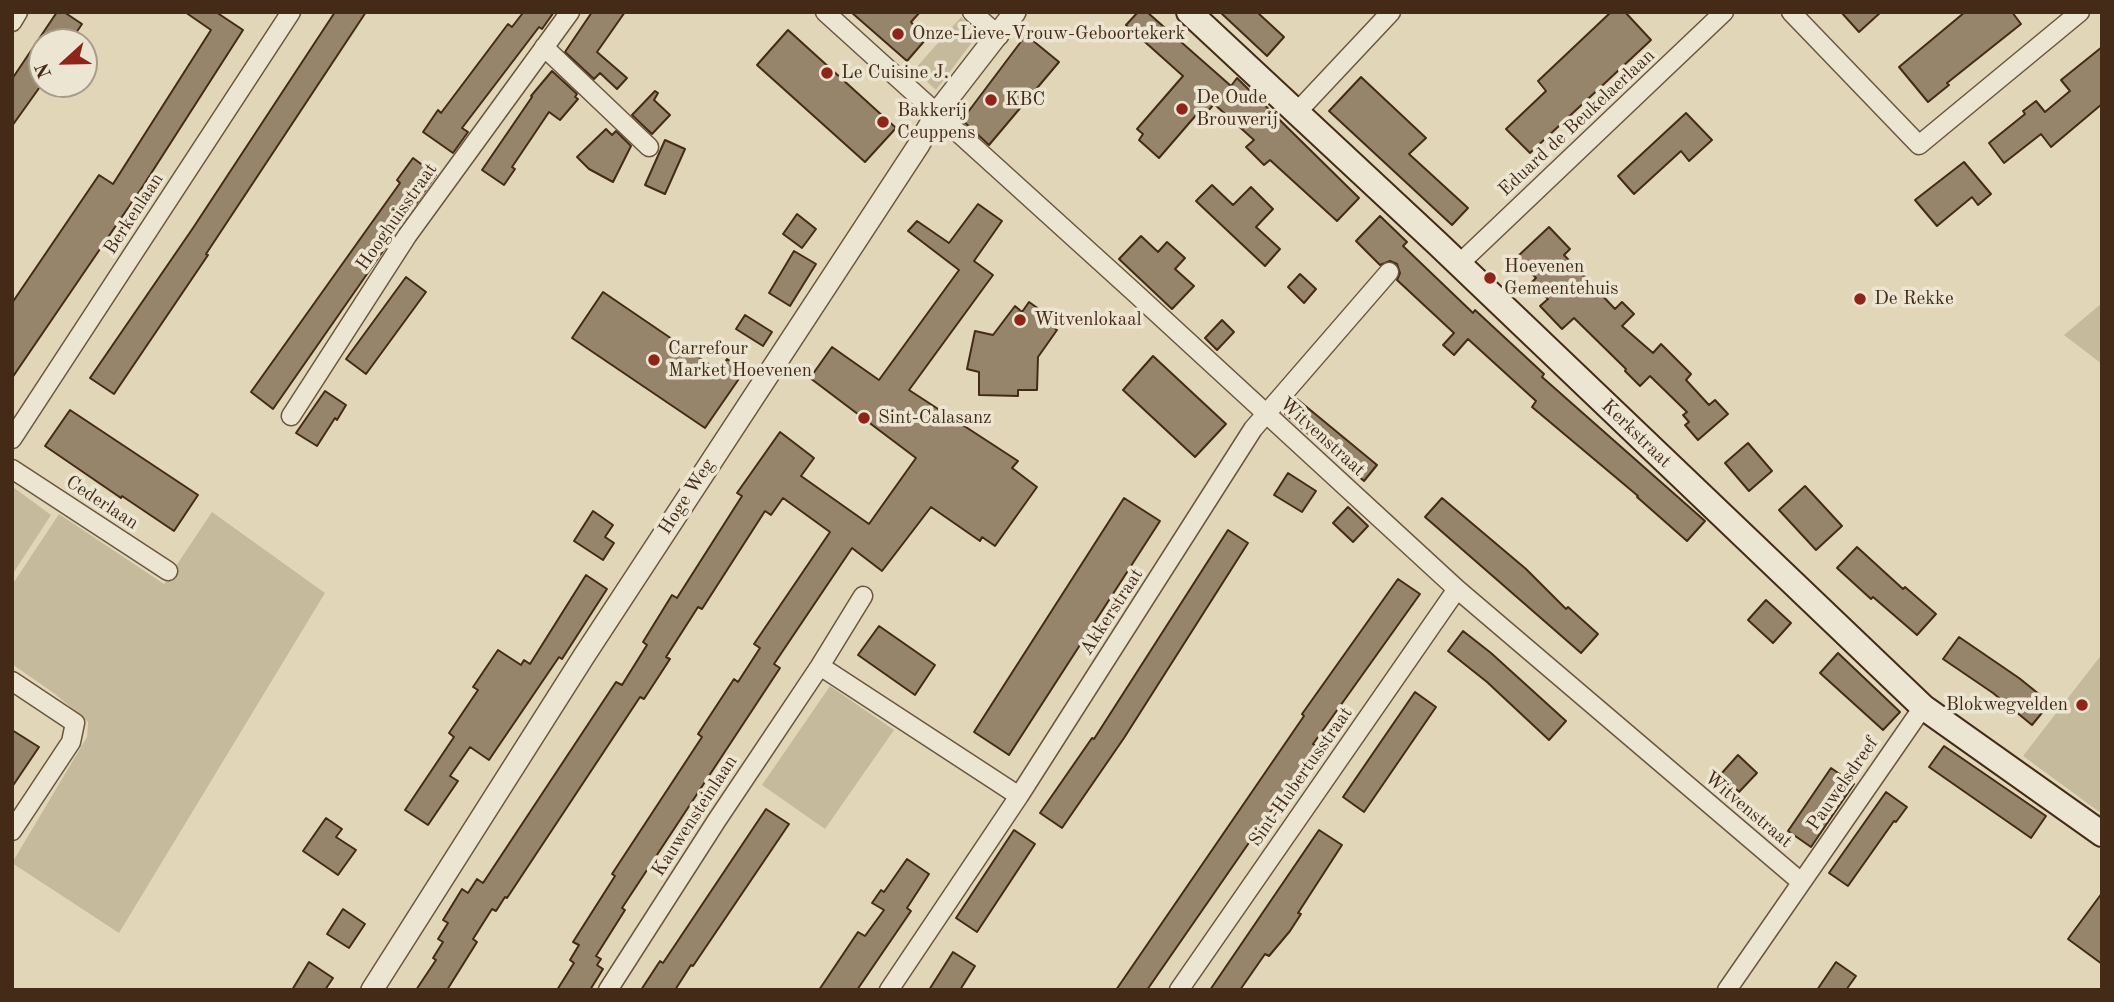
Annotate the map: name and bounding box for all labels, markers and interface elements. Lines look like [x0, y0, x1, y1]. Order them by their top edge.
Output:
place label: Onze-Lieve-Vrouw-Geboortekerk [912, 23, 1185, 45]
marker: Onze-Lieve-Vrouw-Geboortekerk [890, 26, 906, 42]
north arrow [28, 28, 98, 98]
street label: Eduard de Beukelaerlaan [1494, 45, 1660, 201]
text: N [33, 60, 56, 81]
place label: Le Cuisine J. [841, 62, 949, 84]
marker: Le Cuisine J. [819, 65, 835, 81]
place label: De Oude Brouwerij [1196, 87, 1278, 131]
place label: KBC [1005, 89, 1045, 111]
marker: KBC [983, 92, 999, 108]
place label: Bakkerij Ceuppens [897, 100, 976, 144]
marker: De Oude Brouwerij [1174, 101, 1190, 117]
marker: Bakkerij Ceuppens [875, 114, 891, 130]
street label: Hooghuisstraat [352, 159, 442, 275]
street label: Berkenlaan [99, 169, 169, 259]
place label: Hoevenen Gemeentehuis [1504, 256, 1618, 300]
marker: Hoevenen Gemeentehuis [1482, 270, 1498, 286]
place label: De Rekke [1874, 288, 1954, 310]
marker: De Rekke [1852, 291, 1868, 307]
place label: Witvenlokaal [1034, 309, 1142, 331]
marker: Witvenlokaal [1012, 312, 1028, 328]
place label: Carrefour Market Hoevenen [668, 338, 812, 382]
marker: Carrefour Market Hoevenen [646, 352, 662, 368]
street label: Witvenstraat [1274, 393, 1370, 481]
street label: Kerkstraat [1596, 395, 1676, 473]
place label: Sint-Calasanz [878, 407, 992, 429]
marker: Sint-Calasanz [856, 410, 872, 426]
street label: Hoge Weg [654, 455, 720, 539]
street label: Cederlaan [61, 471, 143, 535]
street label: Akkerstraat [1076, 564, 1148, 660]
place label: Blokwegvelden [1946, 694, 2068, 716]
marker: Blokwegvelden [2074, 697, 2090, 713]
street label: Sint-Hubertusstraat [1244, 703, 1358, 851]
street label: Pauwelsdreef [1802, 733, 1884, 835]
street label: Kauwensteinlaan [647, 751, 743, 881]
street label: Witvenstraat [1699, 767, 1797, 853]

